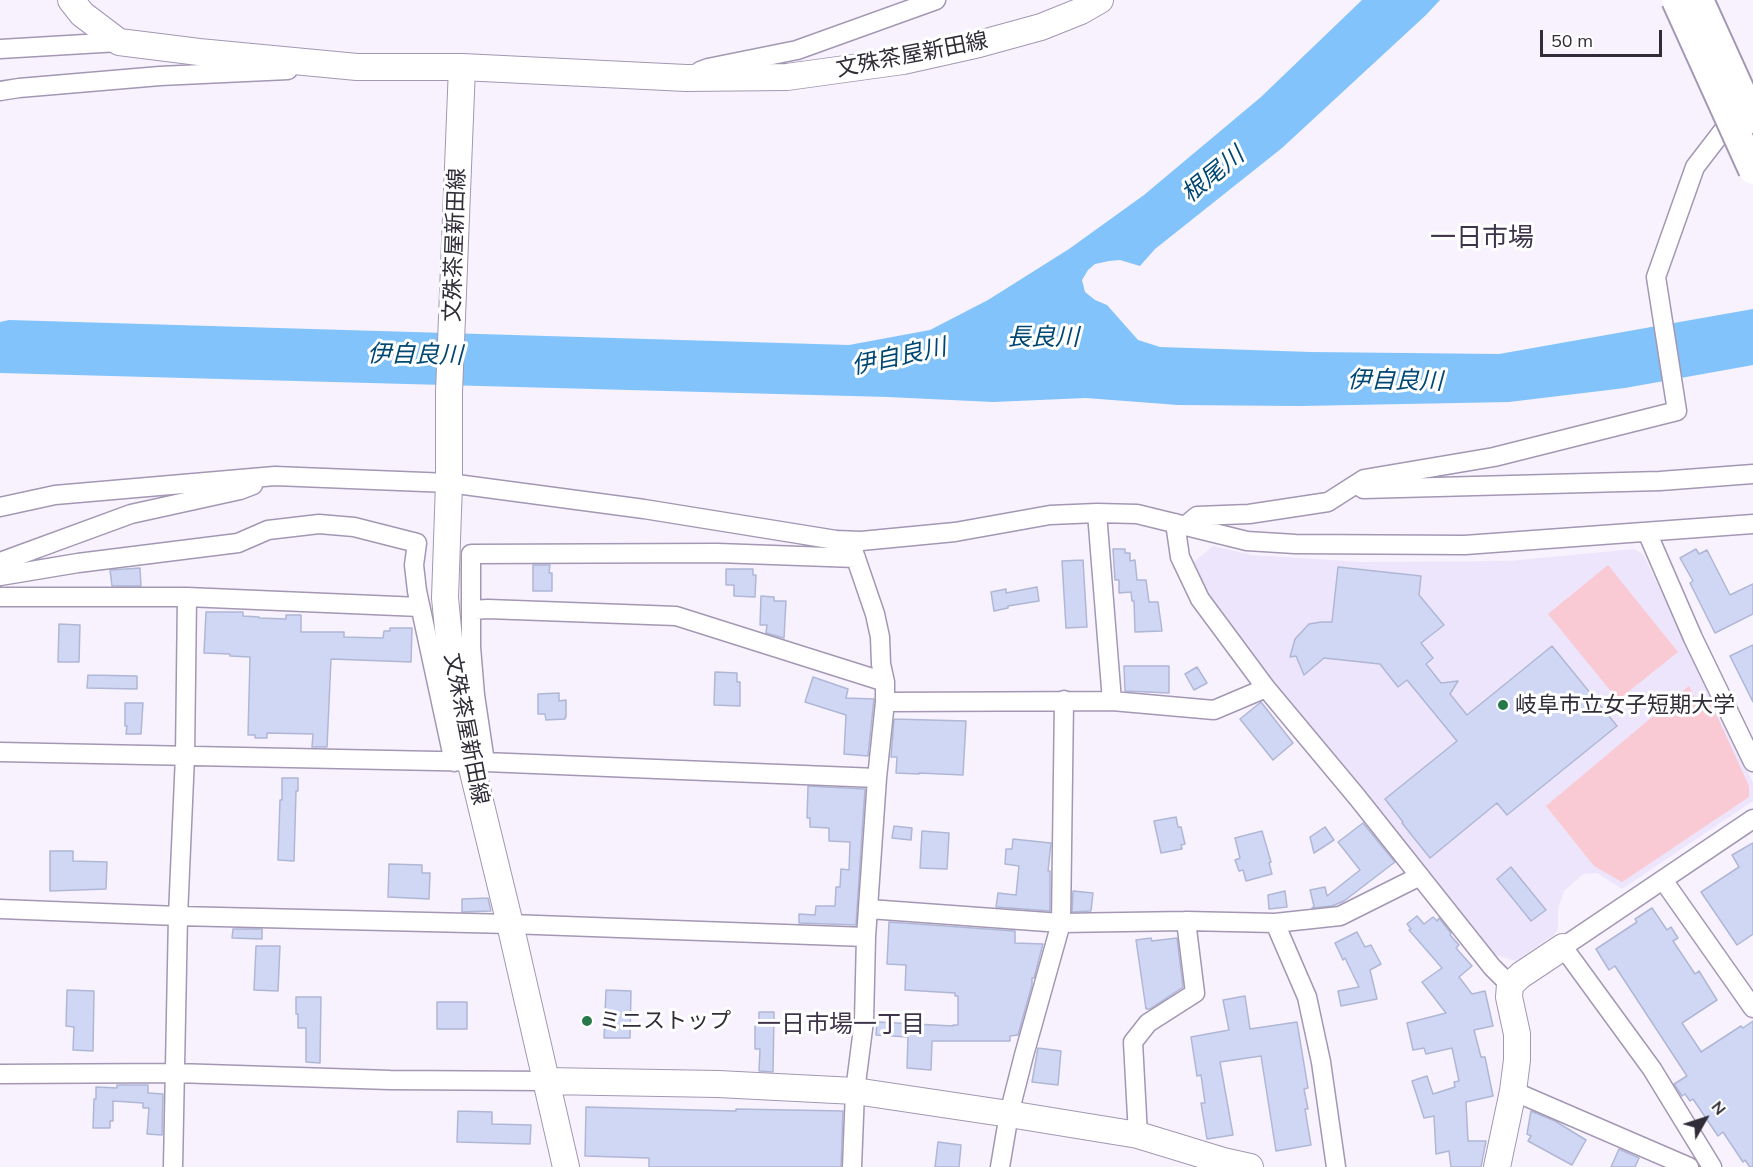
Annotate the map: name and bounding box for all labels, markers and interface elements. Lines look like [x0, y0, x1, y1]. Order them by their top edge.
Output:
scale bar [1543, 18, 1664, 56]
street label: 文殊茶屋新田線 [834, 27, 990, 83]
text: 50 m [1551, 29, 1593, 52]
water label: 根尾川 [1176, 141, 1250, 209]
street label: 文殊茶屋新田線 [439, 168, 471, 322]
district label: 一日市場 [1430, 222, 1534, 254]
water label: 長良川 [1007, 324, 1079, 352]
water label: 伊自良川 [849, 333, 949, 381]
water label: 伊自良川 [367, 340, 463, 370]
water label: 伊自良川 [1347, 366, 1443, 396]
street label: 文殊茶屋新田線 [438, 651, 494, 807]
place label: 岐阜市立女子短期大学 [1515, 692, 1735, 718]
marker: 岐阜市立女子短期大学 [1496, 698, 1510, 712]
place label: ミニストップ [599, 1008, 731, 1034]
district label: 一日市場一丁目 [757, 1011, 925, 1039]
marker: ミニストップ [580, 1014, 594, 1028]
north arrow [1675, 1089, 1735, 1149]
text: N [1707, 1097, 1731, 1119]

